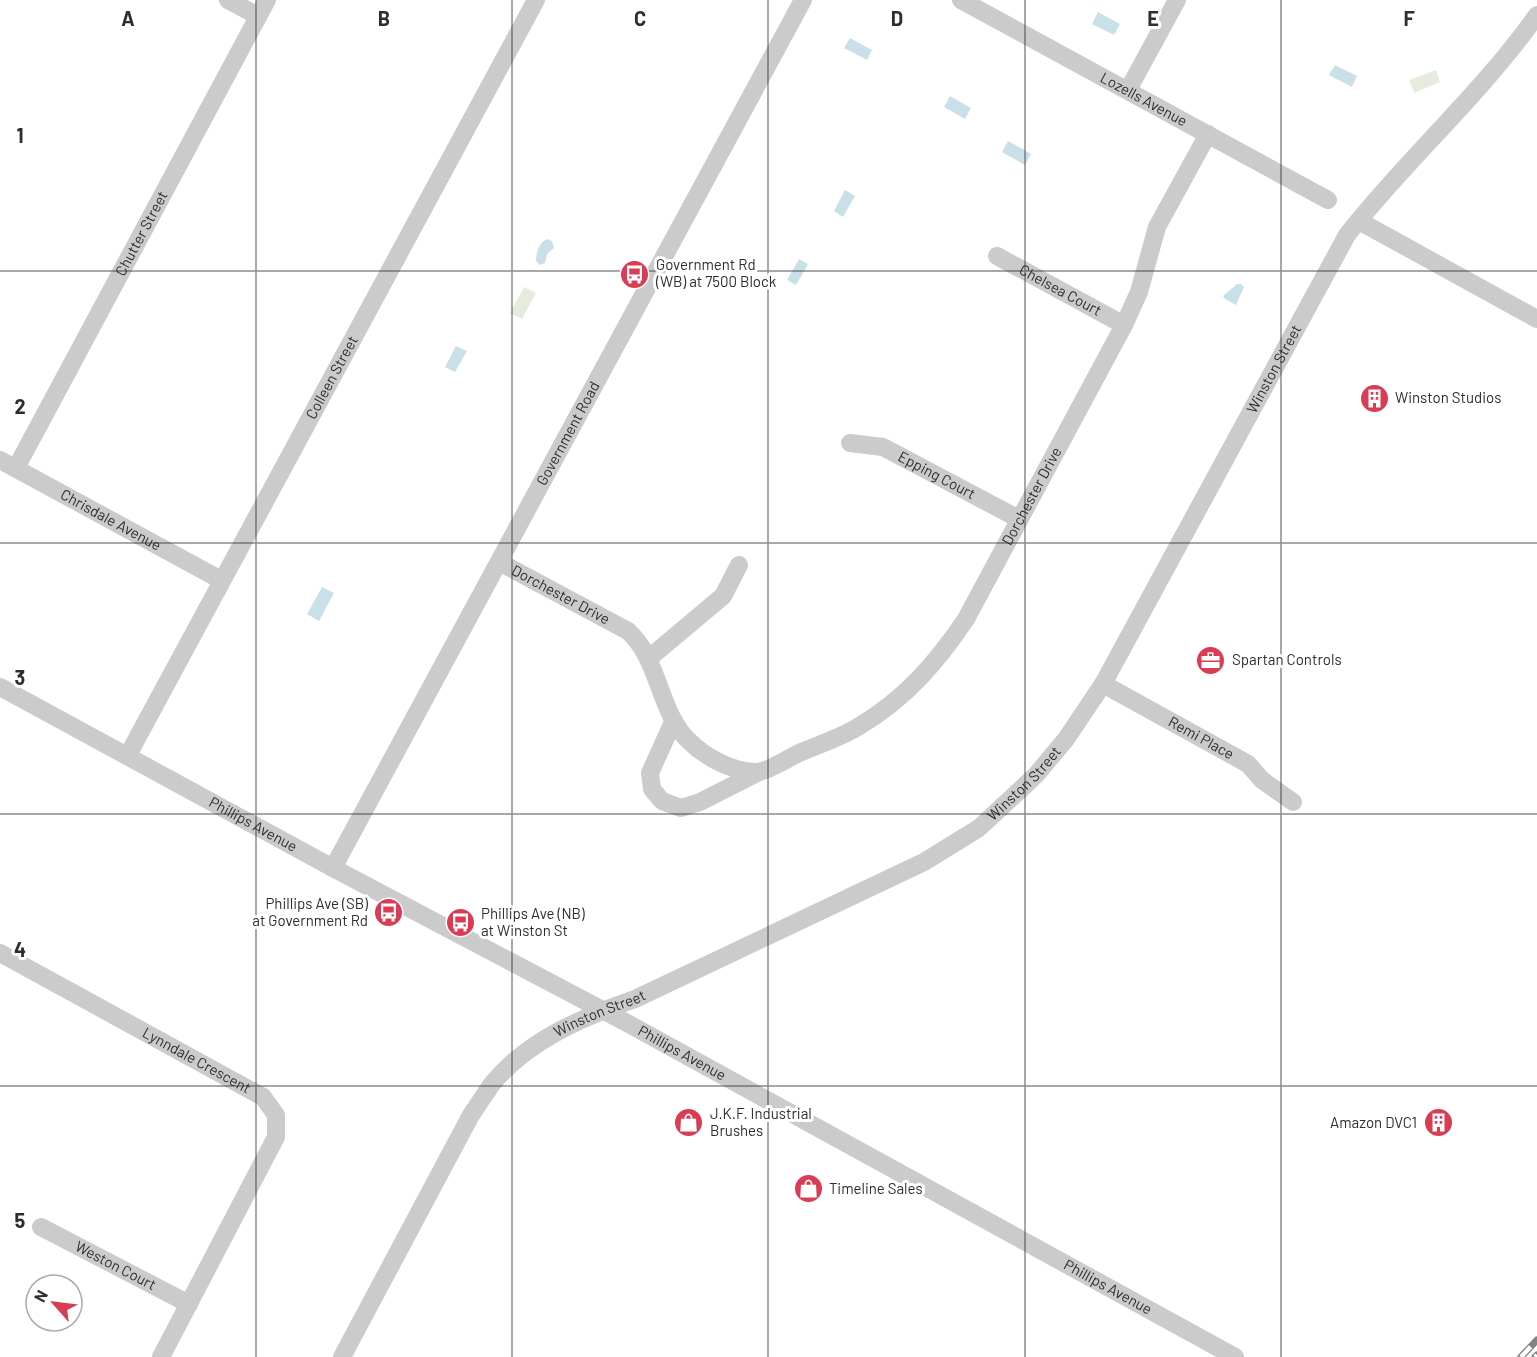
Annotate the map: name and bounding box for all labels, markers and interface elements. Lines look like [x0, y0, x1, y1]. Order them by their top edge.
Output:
text: A [121, 6, 135, 30]
text: B [378, 6, 390, 30]
text: C [634, 6, 646, 30]
text: D [891, 6, 903, 30]
text: E [1147, 6, 1159, 30]
text: F [1403, 6, 1415, 30]
street label: Lozells Avenue [1098, 68, 1191, 130]
text: 1 [16, 123, 24, 147]
street label: Chutter Street [111, 188, 171, 279]
place label: Government Rd (WB) at 7500 Block [655, 255, 777, 290]
bus stop icon: Government Rd (WB) at 7500 Block [619, 258, 651, 290]
street label: Chelsea Court [1017, 260, 1105, 319]
street label: Winston Street [1242, 321, 1304, 416]
street label: Colleen Street [301, 332, 361, 422]
street label: Government Road [532, 378, 603, 488]
building icon: Winston Studios [1358, 382, 1390, 414]
place label: Winston Studios [1395, 388, 1501, 406]
text: 2 [14, 394, 26, 418]
street label: Dorchester Drive [997, 444, 1065, 548]
street label: Epping Court [895, 447, 979, 502]
street label: Chrisdale Avenue [58, 485, 165, 554]
street label: Dorchester Drive [509, 561, 613, 628]
office icon: Spartan Controls [1195, 644, 1227, 676]
place label: Spartan Controls [1232, 650, 1342, 668]
text: 3 [15, 665, 25, 689]
street label: Remi Place [1166, 712, 1237, 763]
street label: Winston Street [983, 742, 1064, 824]
street label: Phillips Avenue [206, 792, 301, 855]
place label: Phillips Ave (SB) at Government Rd [252, 894, 368, 929]
bus stop icon: Phillips Ave (SB) at Government Rd [373, 897, 405, 929]
place label: Phillips Ave (NB) at Winston St [481, 904, 585, 939]
bus stop icon: Phillips Ave (NB) at Winston St [444, 907, 476, 939]
text: 4 [14, 937, 26, 961]
street label: Winston Street [550, 985, 648, 1040]
street label: Phillips Avenue [635, 1021, 730, 1084]
street label: Lynndale Crescent [140, 1023, 254, 1097]
place label: J.K.F. Industrial Brushes [710, 1104, 812, 1139]
shop icon: J.K.F. Industrial Brushes [673, 1107, 705, 1139]
building icon: Amazon DVC1 [1422, 1107, 1454, 1139]
place label: Amazon DVC1 [1330, 1113, 1417, 1131]
shop icon: Timeline Sales [792, 1173, 824, 1205]
place label: Timeline Sales [829, 1179, 923, 1197]
text: 5 [15, 1208, 26, 1232]
street label: Weston Court [73, 1236, 159, 1293]
street label: Phillips Avenue [1061, 1255, 1156, 1318]
north arrow [24, 1273, 84, 1333]
text: N [29, 1287, 51, 1305]

